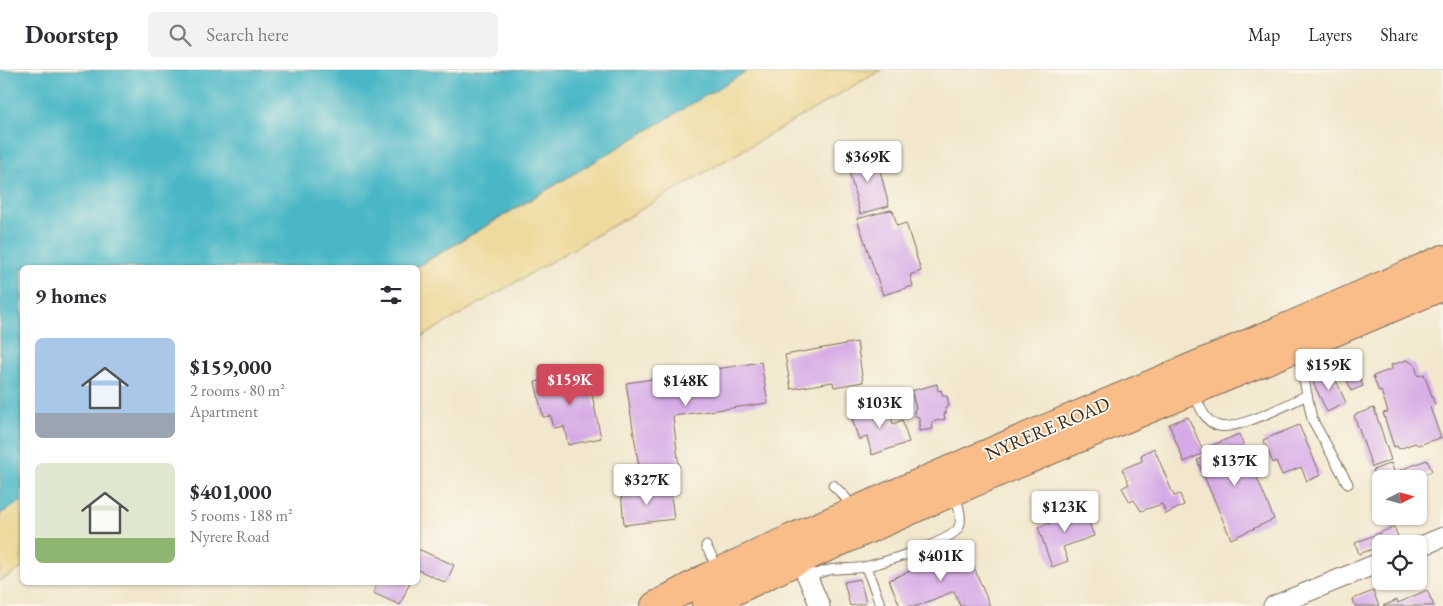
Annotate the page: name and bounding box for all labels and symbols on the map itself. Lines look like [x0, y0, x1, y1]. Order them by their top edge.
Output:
pin: $369K [833, 140, 903, 183]
pin: $159K [1294, 348, 1364, 391]
pin: $159K [535, 364, 605, 406]
pin: $148K [651, 364, 721, 407]
pin: $103K [845, 386, 915, 429]
street label: NYRERE ROAD [981, 391, 1113, 466]
pin: $137K [1200, 444, 1270, 487]
pin: $327K [612, 464, 682, 506]
north arrow [1372, 470, 1428, 525]
pin: $123K [1030, 490, 1100, 533]
pin: $401K [906, 540, 976, 582]

